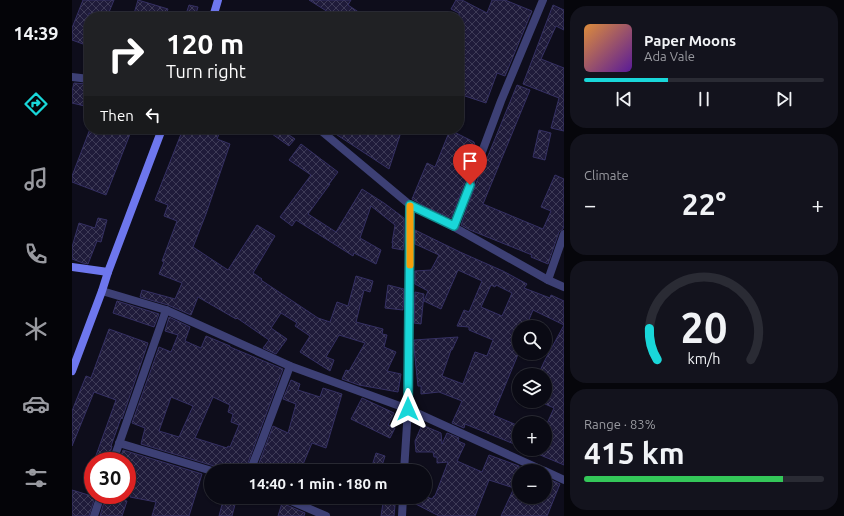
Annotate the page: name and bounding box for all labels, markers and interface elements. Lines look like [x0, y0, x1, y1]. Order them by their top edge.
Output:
text: 14:39 [13, 23, 59, 43]
icon: right [100, 28, 152, 80]
text: 120 m [166, 28, 244, 59]
text: Paper Moons [644, 32, 736, 49]
text: Ada Vale [644, 49, 695, 63]
text: Turn right [166, 61, 246, 81]
icon: previous [613, 88, 635, 110]
icon: pause [693, 88, 715, 110]
icon: next [773, 88, 795, 110]
icon: directions [22, 90, 50, 118]
icon: left [142, 104, 164, 126]
text: Then [100, 107, 134, 124]
pin [453, 144, 487, 185]
icon: arrive [459, 150, 481, 172]
icon: music [22, 165, 50, 193]
text: Climate [584, 168, 629, 182]
text: 22° [682, 187, 726, 221]
text: − [584, 192, 596, 217]
text: + [812, 192, 824, 217]
icon: phone [22, 240, 50, 268]
text: 20 [681, 304, 727, 351]
icon: climate [22, 315, 50, 343]
map controls [512, 320, 552, 504]
button: search [512, 320, 552, 360]
text: km/h [688, 350, 720, 366]
button: layers [512, 368, 552, 408]
position arrow [387, 388, 429, 430]
icon: car [22, 390, 50, 418]
button: + [512, 416, 552, 456]
text: Range · 83% [584, 417, 656, 431]
text: 415 km [584, 436, 685, 470]
speed limit sign: 30 [84, 452, 136, 504]
icon: filters [22, 464, 50, 492]
button: − [512, 464, 552, 504]
text: 14:40 · 1 min · 180 m [249, 475, 387, 492]

